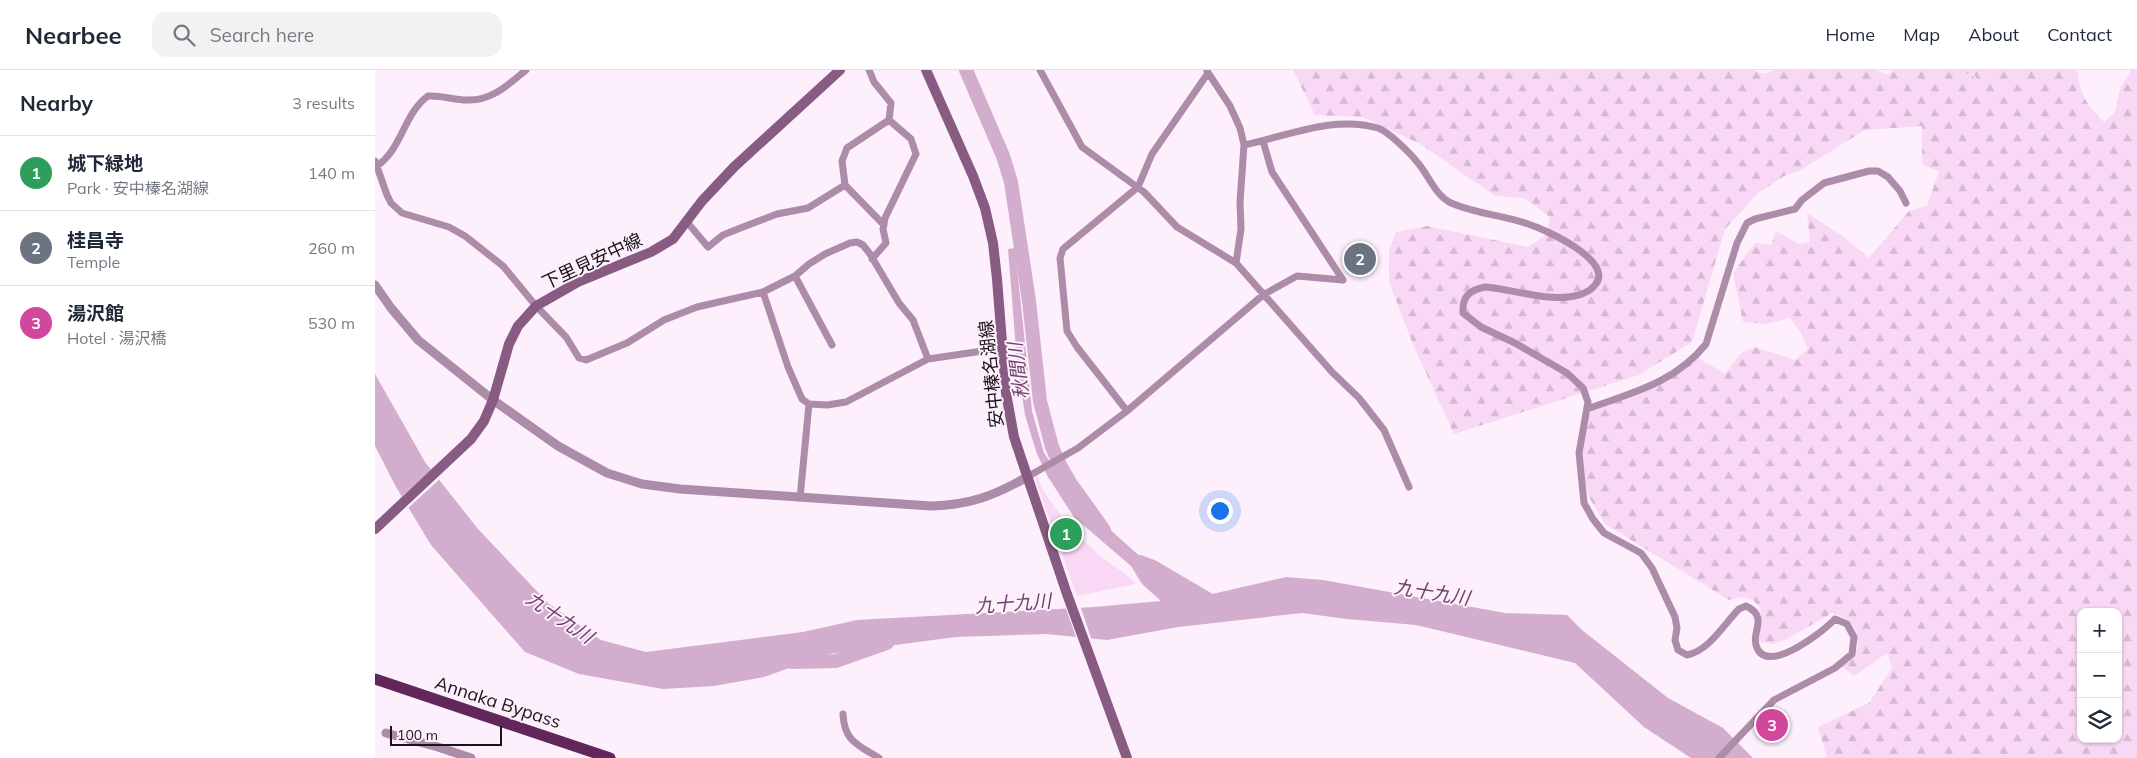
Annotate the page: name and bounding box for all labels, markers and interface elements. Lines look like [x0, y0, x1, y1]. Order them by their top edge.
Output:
search box [152, 12, 502, 57]
text: Nearbee [25, 20, 122, 50]
icon: search [170, 21, 198, 49]
text: Search here [210, 23, 314, 47]
text: Home [1825, 23, 1875, 46]
text: Map [1903, 23, 1940, 46]
text: About [1968, 23, 2019, 46]
text: Contact [2047, 23, 2112, 46]
text: Nearby [20, 90, 93, 116]
text: 3 results [292, 93, 355, 113]
text: 城下緑地 [67, 151, 143, 175]
text: 1 [31, 163, 41, 183]
text: 140 m [308, 163, 355, 183]
text: Park · 安中榛名湖線 [67, 178, 209, 198]
text: 桂昌寺 [67, 228, 124, 252]
street label: 下里見安中線 [538, 228, 646, 294]
text: 2 [31, 238, 41, 258]
text: 260 m [308, 238, 355, 258]
pin: 2 [1344, 240, 1376, 278]
text: Temple [67, 252, 120, 272]
text: 湯沢館 [67, 301, 124, 325]
text: 3 [31, 313, 41, 333]
text: 530 m [308, 313, 355, 333]
street label: 安中榛名湖線 [974, 319, 1008, 429]
text: Hotel · 湯沢橋 [67, 328, 166, 348]
water label: 秋間川 [1002, 339, 1033, 401]
your location [1207, 498, 1233, 524]
pin: 1 [1050, 515, 1082, 553]
water label: 九十九川 [1393, 574, 1473, 610]
water label: 九十九川 [522, 586, 600, 649]
water label: 九十九川 [974, 588, 1054, 618]
map controls [2077, 608, 2122, 743]
button: + [2077, 608, 2122, 653]
button: − [2077, 653, 2122, 698]
street label: Annaka Bypass [432, 671, 564, 733]
button: layers [2077, 698, 2122, 743]
pin: 3 [1756, 706, 1788, 744]
scale bar [390, 723, 503, 746]
text: 100 m [397, 726, 438, 744]

